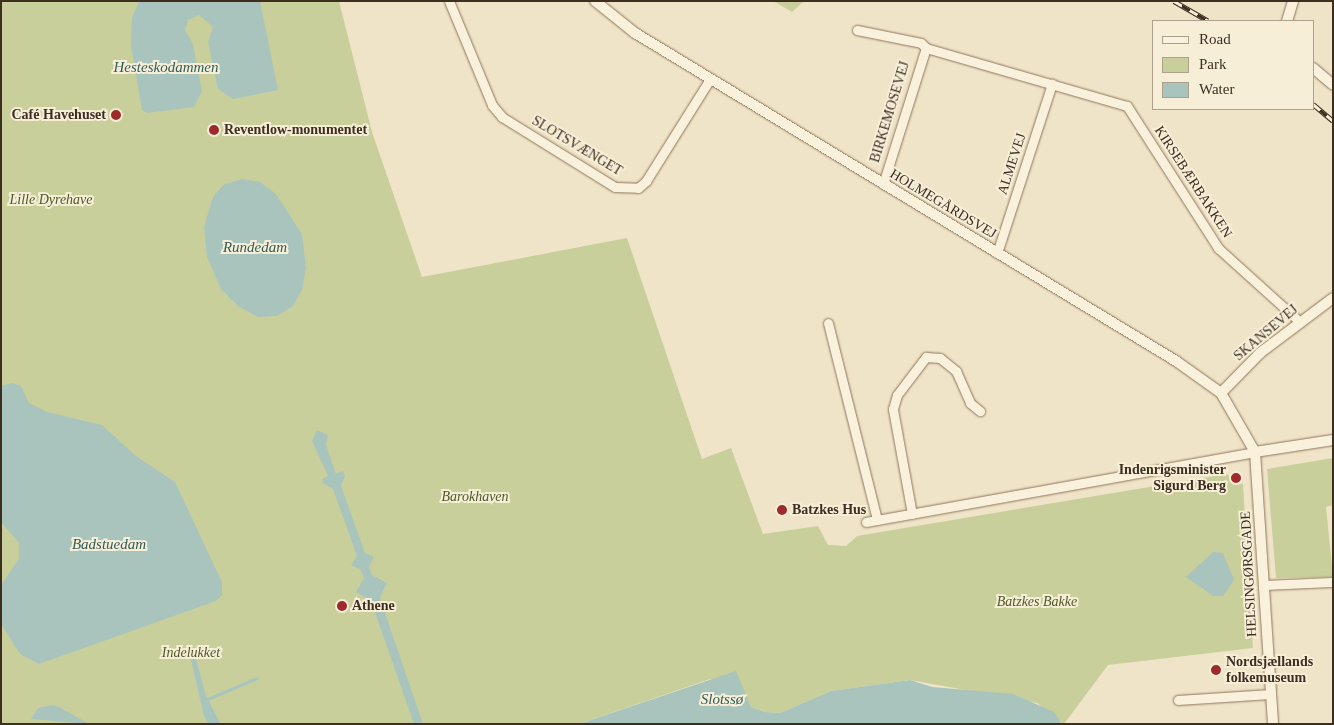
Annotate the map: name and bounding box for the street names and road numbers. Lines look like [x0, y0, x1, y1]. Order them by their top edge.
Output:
street label: BIRKEMOSEVEJ [867, 59, 913, 165]
street label: SLOTSVÆNGET [529, 112, 625, 180]
street label: KIRSEBÆRBAKKEN [1151, 123, 1235, 241]
street label: ALMEVEJ [994, 131, 1030, 197]
street label: HOLMEGÅRDSVEJ [887, 166, 999, 242]
street label: SKANSEVEJ [1231, 301, 1301, 365]
street label: HELSINGØRSGADE [1237, 511, 1261, 637]

